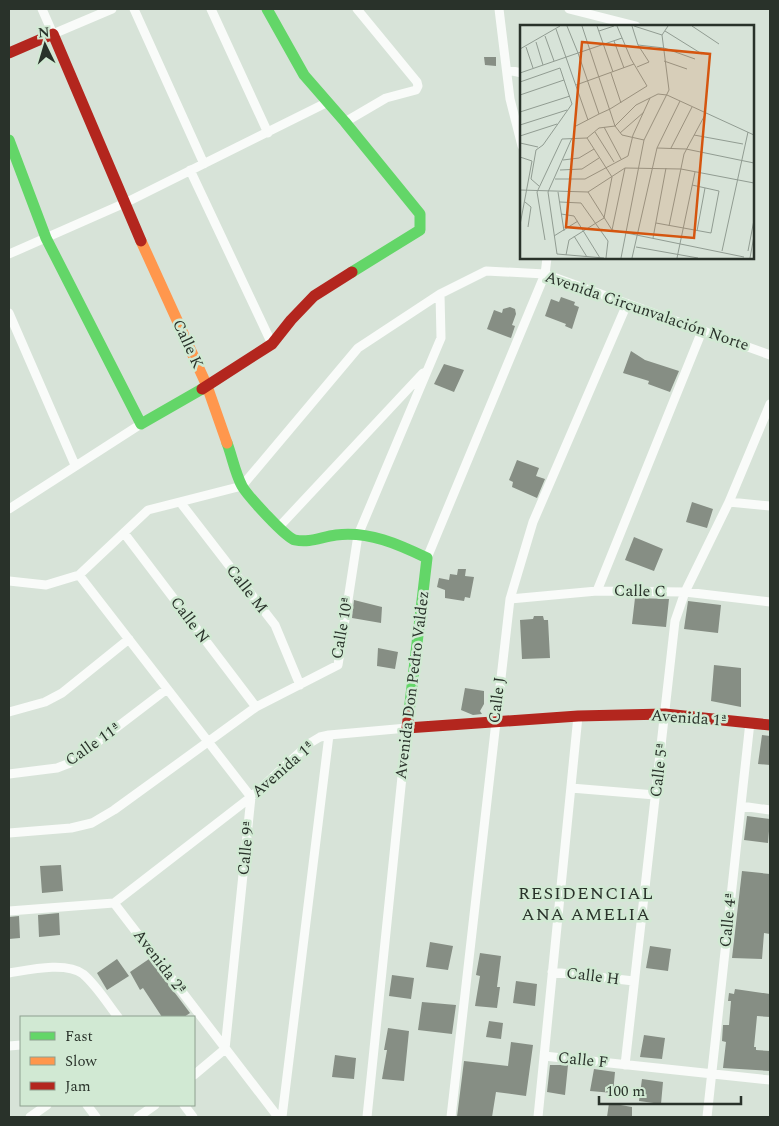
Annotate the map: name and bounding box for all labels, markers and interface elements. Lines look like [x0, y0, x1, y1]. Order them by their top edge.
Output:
north arrow [20, 20, 70, 70]
text: N [37, 22, 51, 44]
inset map [520, 25, 754, 259]
street label: Avenida Circunvalación Norte [542, 265, 752, 357]
street label: Calle K [166, 315, 210, 373]
street label: Calle M [220, 560, 274, 618]
street label: Calle C [614, 579, 666, 603]
street label: Avenida Don Pedro Valdez [389, 589, 435, 781]
street label: Calle N [164, 591, 216, 649]
street label: Calle 10ª [325, 595, 359, 661]
street label: Calle J [482, 675, 512, 725]
street label: Avenida 1ª [650, 703, 728, 733]
street label: Calle 11ª [60, 716, 126, 772]
street label: Avenida 1ª [246, 735, 320, 803]
street label: Calle 5ª [644, 741, 674, 799]
street label: Calle 9ª [231, 819, 261, 877]
district label: RESIDENCIAL ANA AMELIA [518, 880, 654, 928]
street label: Calle 4ª [713, 891, 743, 949]
street label: Avenida 2ª [127, 924, 193, 1000]
street label: Calle H [565, 961, 621, 991]
legend [20, 1016, 195, 1106]
text: Fast [65, 1025, 93, 1048]
street label: Calle F [557, 1045, 609, 1075]
text: Slow [65, 1050, 97, 1073]
scale bar [599, 1074, 742, 1106]
text: Jam [65, 1075, 91, 1098]
text: 100 m [606, 1080, 645, 1103]

